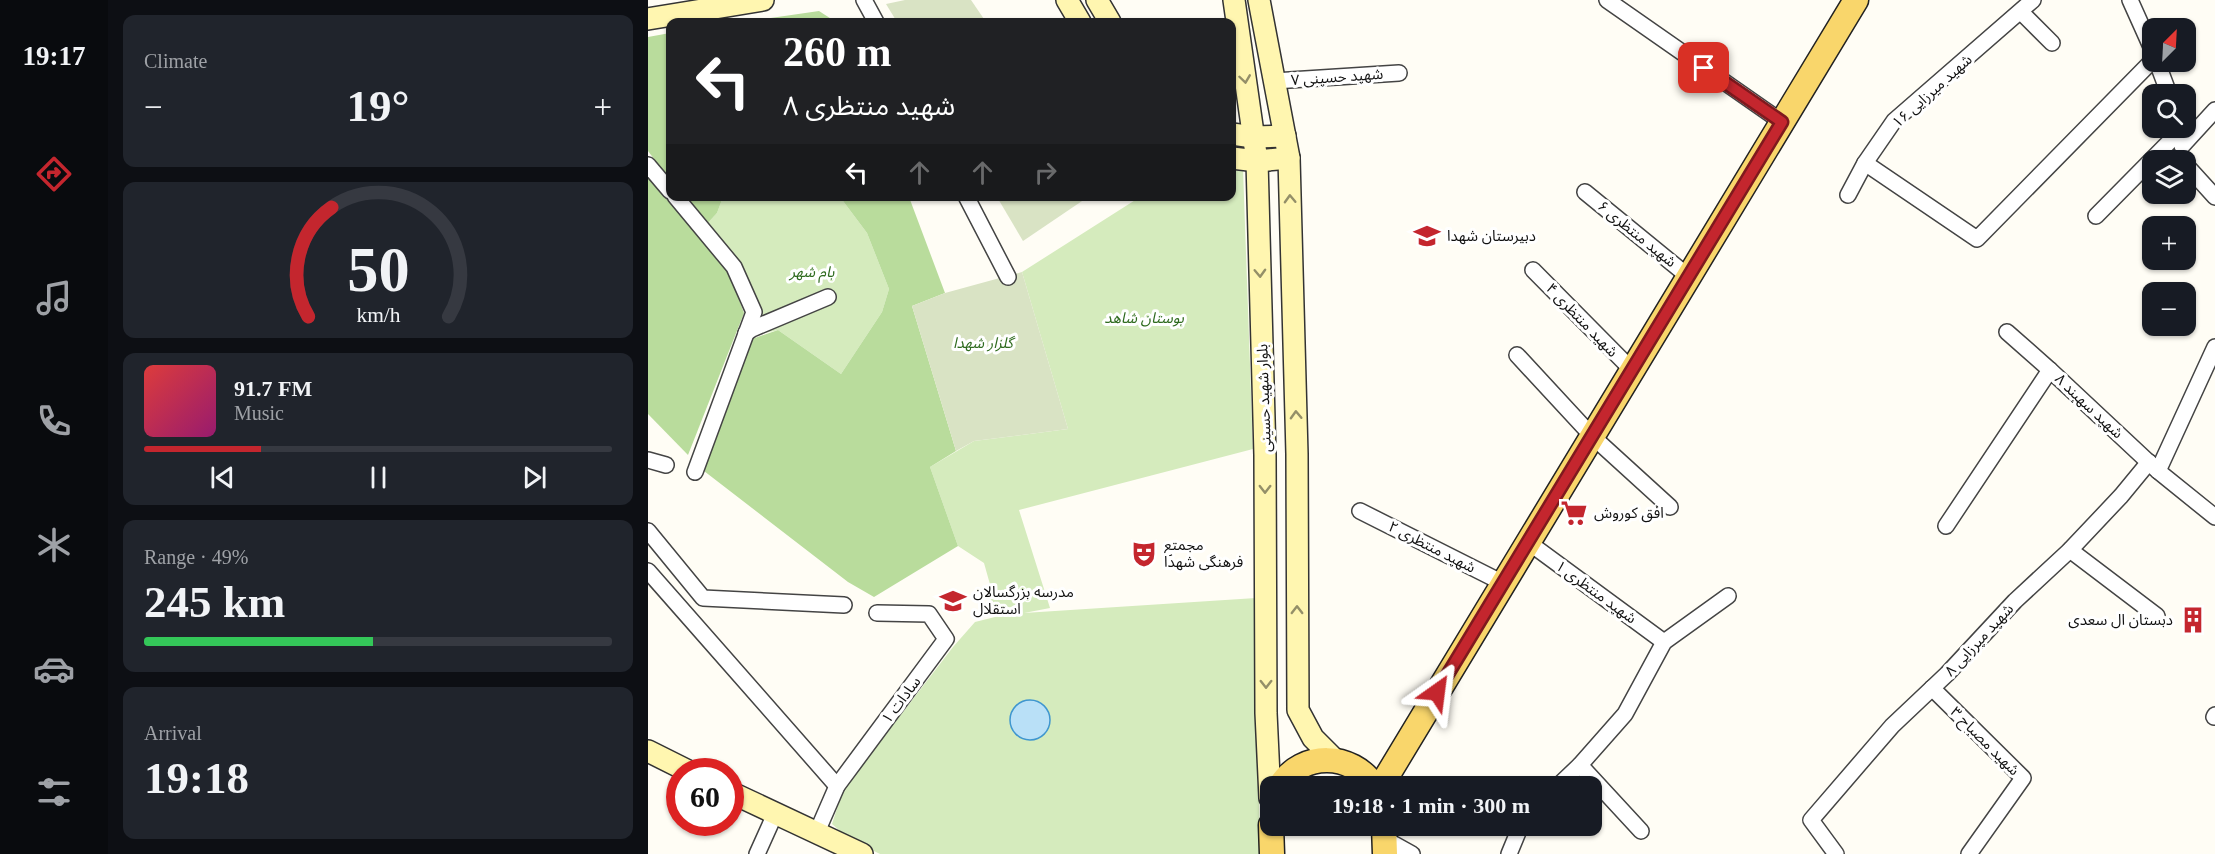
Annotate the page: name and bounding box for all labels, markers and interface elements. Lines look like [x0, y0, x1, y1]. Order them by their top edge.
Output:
north arrow [2142, 18, 2196, 72]
map controls [2142, 18, 2196, 336]
text: 260 m [783, 29, 892, 75]
text: 19:17 [23, 41, 86, 71]
icon: left [684, 42, 762, 120]
pin [1678, 42, 1729, 93]
text: Climate [144, 50, 207, 72]
icon: arrive [1687, 51, 1720, 84]
street label: شهید میرزایی ۱۶ [1889, 51, 1976, 132]
street label: شهید حسینی ۷ [1290, 66, 1384, 89]
one-way arrow [1239, 74, 1251, 83]
text: 19° [347, 81, 410, 131]
button: search [2142, 84, 2196, 138]
text: − [144, 89, 163, 125]
text: + [593, 89, 612, 125]
text: شهید منتظری ۸ [783, 91, 955, 121]
button: layers [2142, 150, 2196, 204]
icon: directions [33, 153, 75, 195]
icon: left [840, 156, 873, 189]
icon: ahead [903, 156, 936, 189]
icon: ahead [966, 156, 999, 189]
icon: right [1029, 156, 1062, 189]
one-way arrow [1284, 194, 1296, 203]
street label: شهید منتظری ۶ [1594, 198, 1679, 271]
button: + [2142, 216, 2196, 270]
school or university icon: دبیرستان شهدا [1412, 221, 1442, 251]
place label: دبیرستان شهدا [1447, 228, 1536, 245]
text: 50 [347, 235, 409, 304]
park label: بام شهر [789, 264, 835, 283]
one-way arrow [1254, 268, 1266, 277]
icon: music [33, 277, 75, 319]
street label: شهید منتظری ۴ [1542, 280, 1621, 361]
button: − [2142, 282, 2196, 336]
text: km/h [356, 303, 400, 327]
park label: بوستان شاهد [1104, 310, 1185, 327]
park label: گلزار شهدا [953, 335, 1016, 352]
street label: بلوار شهید حسینی [1254, 343, 1275, 452]
street label: شهید سهبند ۸ [2051, 371, 2126, 442]
text: 91.7 FM [234, 376, 312, 401]
icon: phone [33, 400, 75, 442]
text: Music [234, 402, 284, 424]
one-way arrow [1290, 410, 1302, 419]
icon: previous [206, 461, 239, 494]
icon: pause [362, 461, 395, 494]
icon: next [518, 461, 551, 494]
one-way arrow [1259, 484, 1271, 493]
supermarket icon: افق کوروش [1559, 498, 1589, 528]
place label: افق کوروش [1594, 505, 1664, 523]
street label: شهید منتظری ۲ [1385, 518, 1478, 577]
icon: climate [33, 524, 75, 566]
place label: مجمتع فرهنگی شهدا [1164, 537, 1243, 571]
theatre icon: مجمتع فرهنگی شهدا [1129, 539, 1159, 569]
text: Range · 49% [144, 546, 248, 568]
street label: شهید منتظری ۱ [1552, 557, 1640, 628]
text: 245 km [144, 577, 285, 627]
place label: مدرسه بزرگسالان استقلال [973, 584, 1074, 618]
school or university icon: مدرسه بزرگسالان استقلال [938, 586, 968, 616]
street label: شهید میرزایی ۸ [1942, 600, 2017, 680]
one-way arrow [1291, 605, 1303, 614]
building icon: دبستان ال سعدی [2178, 605, 2208, 635]
place label: دبستان ال سعدی [2068, 612, 2173, 629]
icon: car [33, 648, 75, 690]
position arrow [1405, 660, 1469, 724]
street label: سادات ۱ [878, 673, 924, 726]
one-way arrow [1260, 679, 1272, 688]
street label: شهید مصباح ۳ [1945, 703, 2023, 782]
text: Arrival [144, 722, 202, 744]
text: 19:18 [144, 753, 249, 803]
speed limit sign: 60 [666, 758, 744, 836]
icon: filters [33, 771, 75, 813]
text: 19:18 · 1 min · 300 m [1332, 793, 1530, 818]

